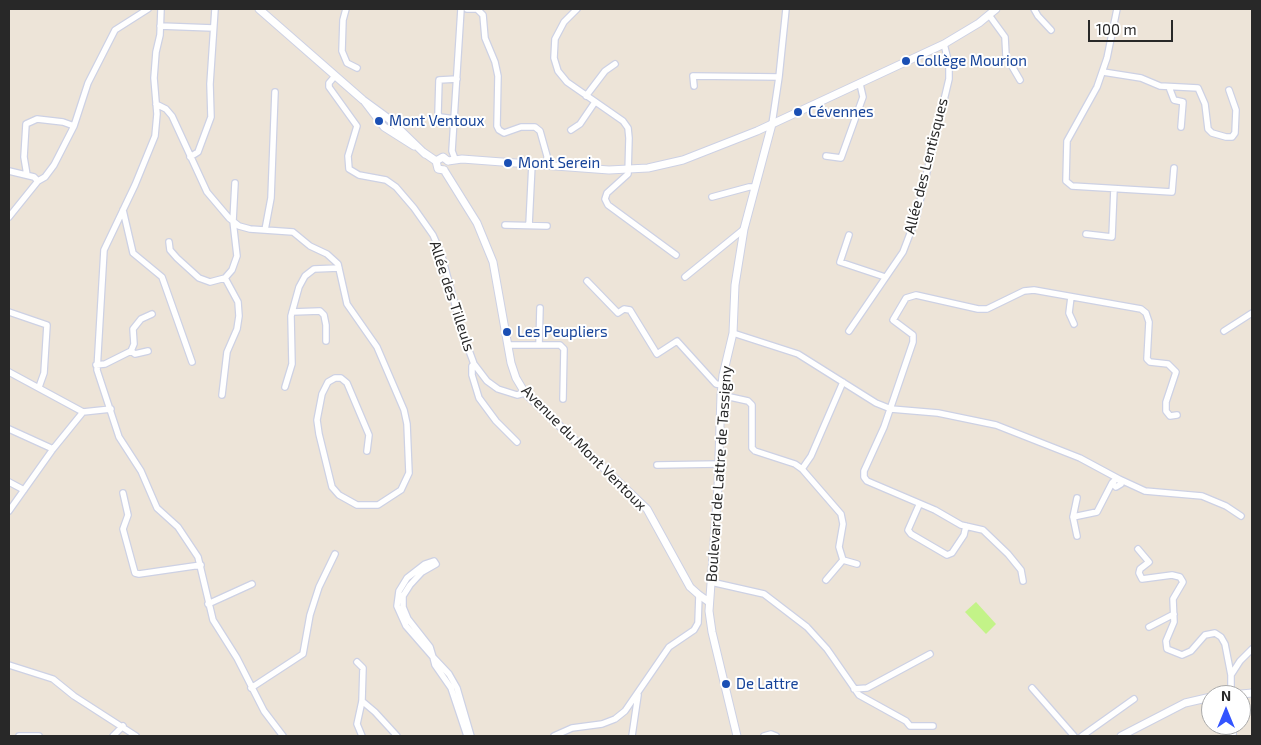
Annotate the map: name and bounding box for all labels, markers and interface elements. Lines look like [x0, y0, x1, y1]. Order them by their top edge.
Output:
scale bar [1091, 10, 1176, 42]
text: 100 m [1096, 20, 1137, 38]
place label: Collège Mourion [916, 52, 1027, 70]
marker: Collège Mourion [900, 55, 912, 67]
street label: Allée des Lentisques [900, 96, 952, 236]
place label: Cévennes [808, 103, 874, 121]
marker: Cévennes [792, 106, 804, 118]
place label: Mont Ventoux [389, 112, 484, 130]
marker: Mont Ventoux [373, 115, 385, 127]
place label: Mont Serein [518, 154, 600, 172]
marker: Mont Serein [502, 157, 514, 169]
street label: Allée des Tilleuls [426, 238, 478, 354]
place label: Les Peupliers [517, 323, 608, 341]
marker: Les Peupliers [501, 326, 513, 338]
street label: Boulevard de Lattre de Tassigny [702, 365, 736, 583]
street label: Avenue du Mont Ventoux [518, 382, 650, 514]
place label: De Lattre [736, 675, 799, 693]
marker: De Lattre [720, 678, 732, 690]
north arrow [1201, 685, 1251, 735]
text: N [1221, 687, 1231, 704]

